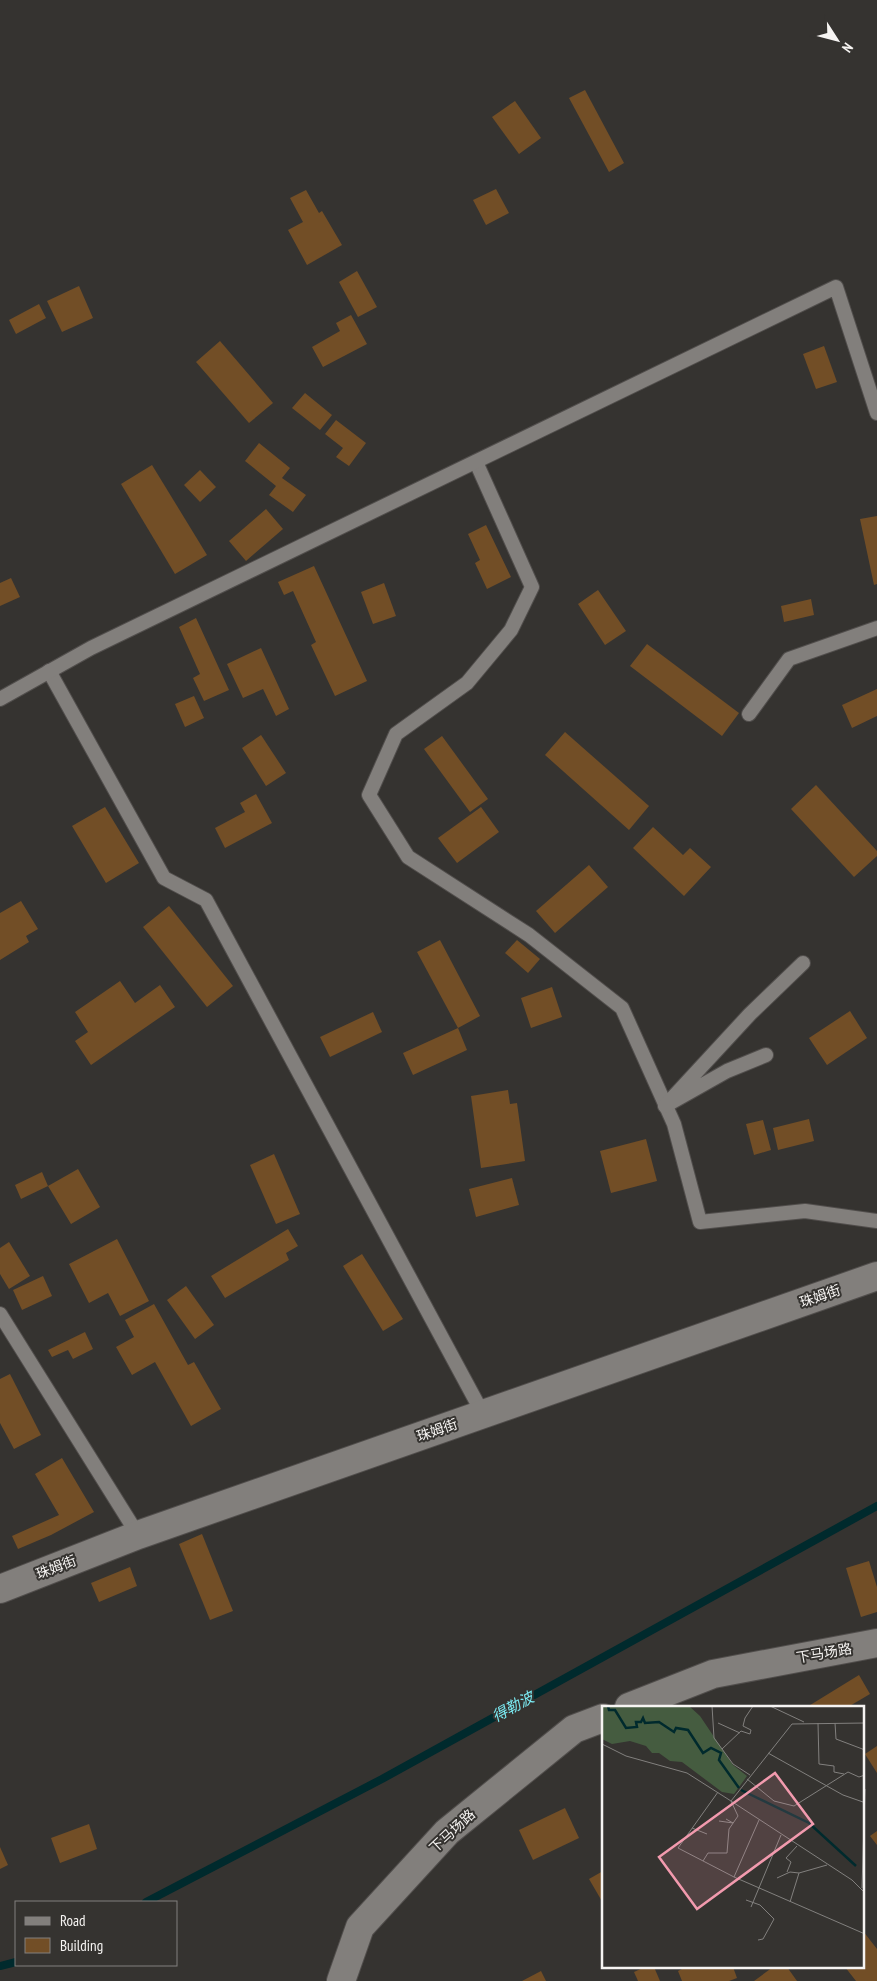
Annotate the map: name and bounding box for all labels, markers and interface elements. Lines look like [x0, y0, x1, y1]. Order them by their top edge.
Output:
north arrow [812, 15, 862, 65]
text: N [838, 39, 857, 56]
street label: 珠姆街 [797, 1281, 843, 1311]
street label: 珠姆街 [414, 1415, 460, 1445]
street label: 珠姆街 [33, 1551, 79, 1583]
street label: 下马场路 [795, 1639, 853, 1667]
water label: 得勒波 [488, 1686, 539, 1726]
inset map [602, 1706, 864, 1968]
street label: 下马场路 [425, 1805, 479, 1857]
legend [15, 1901, 178, 1966]
text: Road [60, 1911, 86, 1930]
text: Building [60, 1936, 103, 1955]

